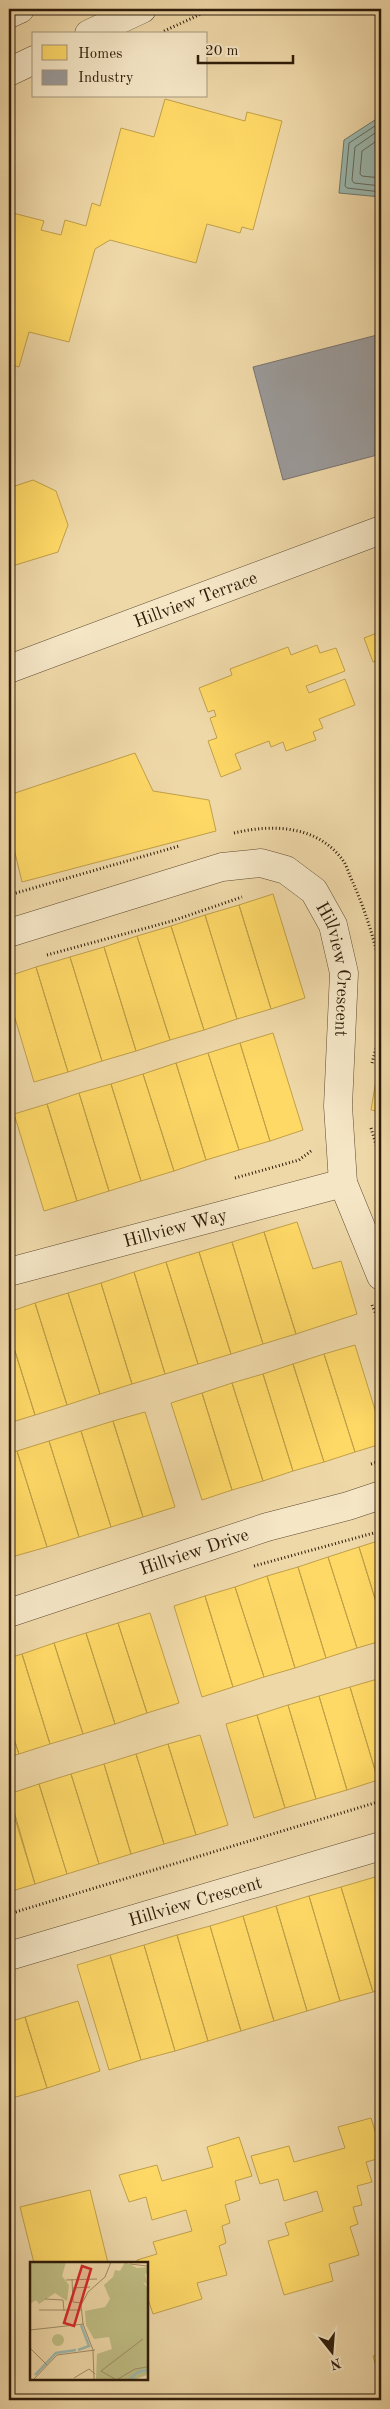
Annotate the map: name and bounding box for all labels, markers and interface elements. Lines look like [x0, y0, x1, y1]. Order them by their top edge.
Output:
legend [32, 32, 208, 98]
scale bar [198, 32, 292, 64]
text: 20 m [205, 44, 239, 59]
text: Homes [78, 47, 123, 62]
text: Industry [78, 71, 134, 86]
street label: Hillview Terrace [132, 569, 260, 632]
street label: Hillview Crescent [312, 899, 352, 1037]
street label: Hillview Way [122, 1206, 230, 1251]
street label: Hillview Drive [137, 1526, 251, 1579]
street label: Hillview Crescent [126, 1874, 264, 1930]
inset map [30, 2262, 148, 2379]
north arrow [308, 2326, 358, 2376]
text: N [328, 2355, 343, 2372]

